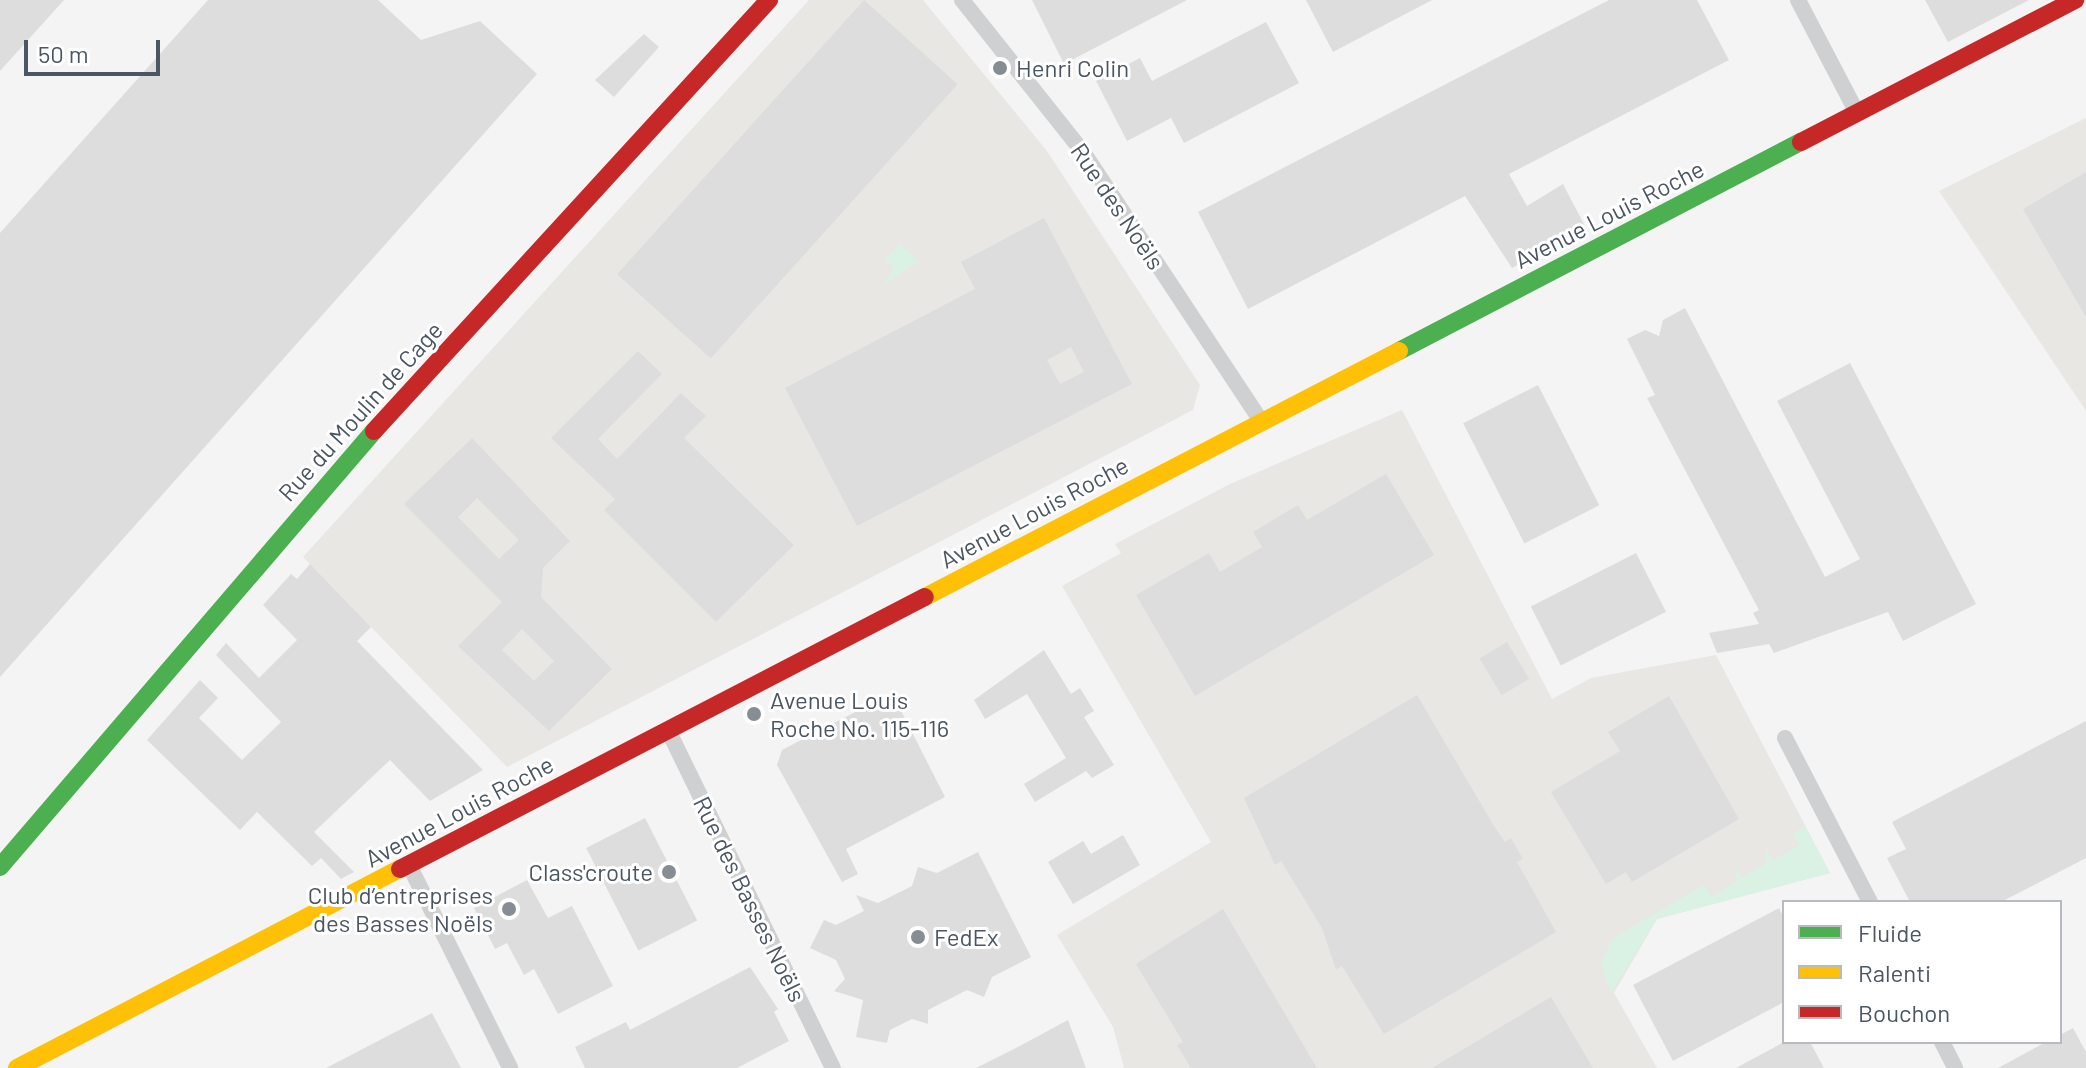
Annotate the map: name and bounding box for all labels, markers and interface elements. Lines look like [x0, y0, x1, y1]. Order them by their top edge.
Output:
scale bar [28, 24, 164, 74]
text: 50 m [38, 39, 89, 68]
place label: Henri Colin [1016, 54, 1129, 82]
marker: Henri Colin [991, 59, 1009, 77]
street label: Rue des Noëls [1065, 137, 1171, 275]
street label: Avenue Louis Roche [1509, 154, 1709, 274]
street label: Rue du Moulin de Cage [272, 315, 448, 507]
street label: Avenue Louis Roche [935, 450, 1133, 574]
place label: Avenue Louis Roche No. 115-116 [770, 686, 949, 742]
marker: Avenue Louis Roche No. 115-116 [745, 705, 763, 723]
street label: Avenue Louis Roche [360, 749, 558, 873]
street label: Rue des Basses Noëls [688, 792, 812, 1006]
place label: Class'croute [528, 858, 653, 886]
marker: Class'croute [660, 863, 678, 881]
place label: Club d’entreprises des Basses Noëls [308, 881, 493, 937]
marker: Club d’entreprises des Basses Noëls [500, 900, 518, 918]
legend [1782, 900, 2062, 1044]
text: Fluide [1858, 918, 1922, 947]
place label: FedEx [934, 923, 999, 951]
marker: FedEx [909, 928, 927, 946]
text: Ralenti [1858, 958, 1931, 987]
text: Bouchon [1858, 998, 1950, 1027]

